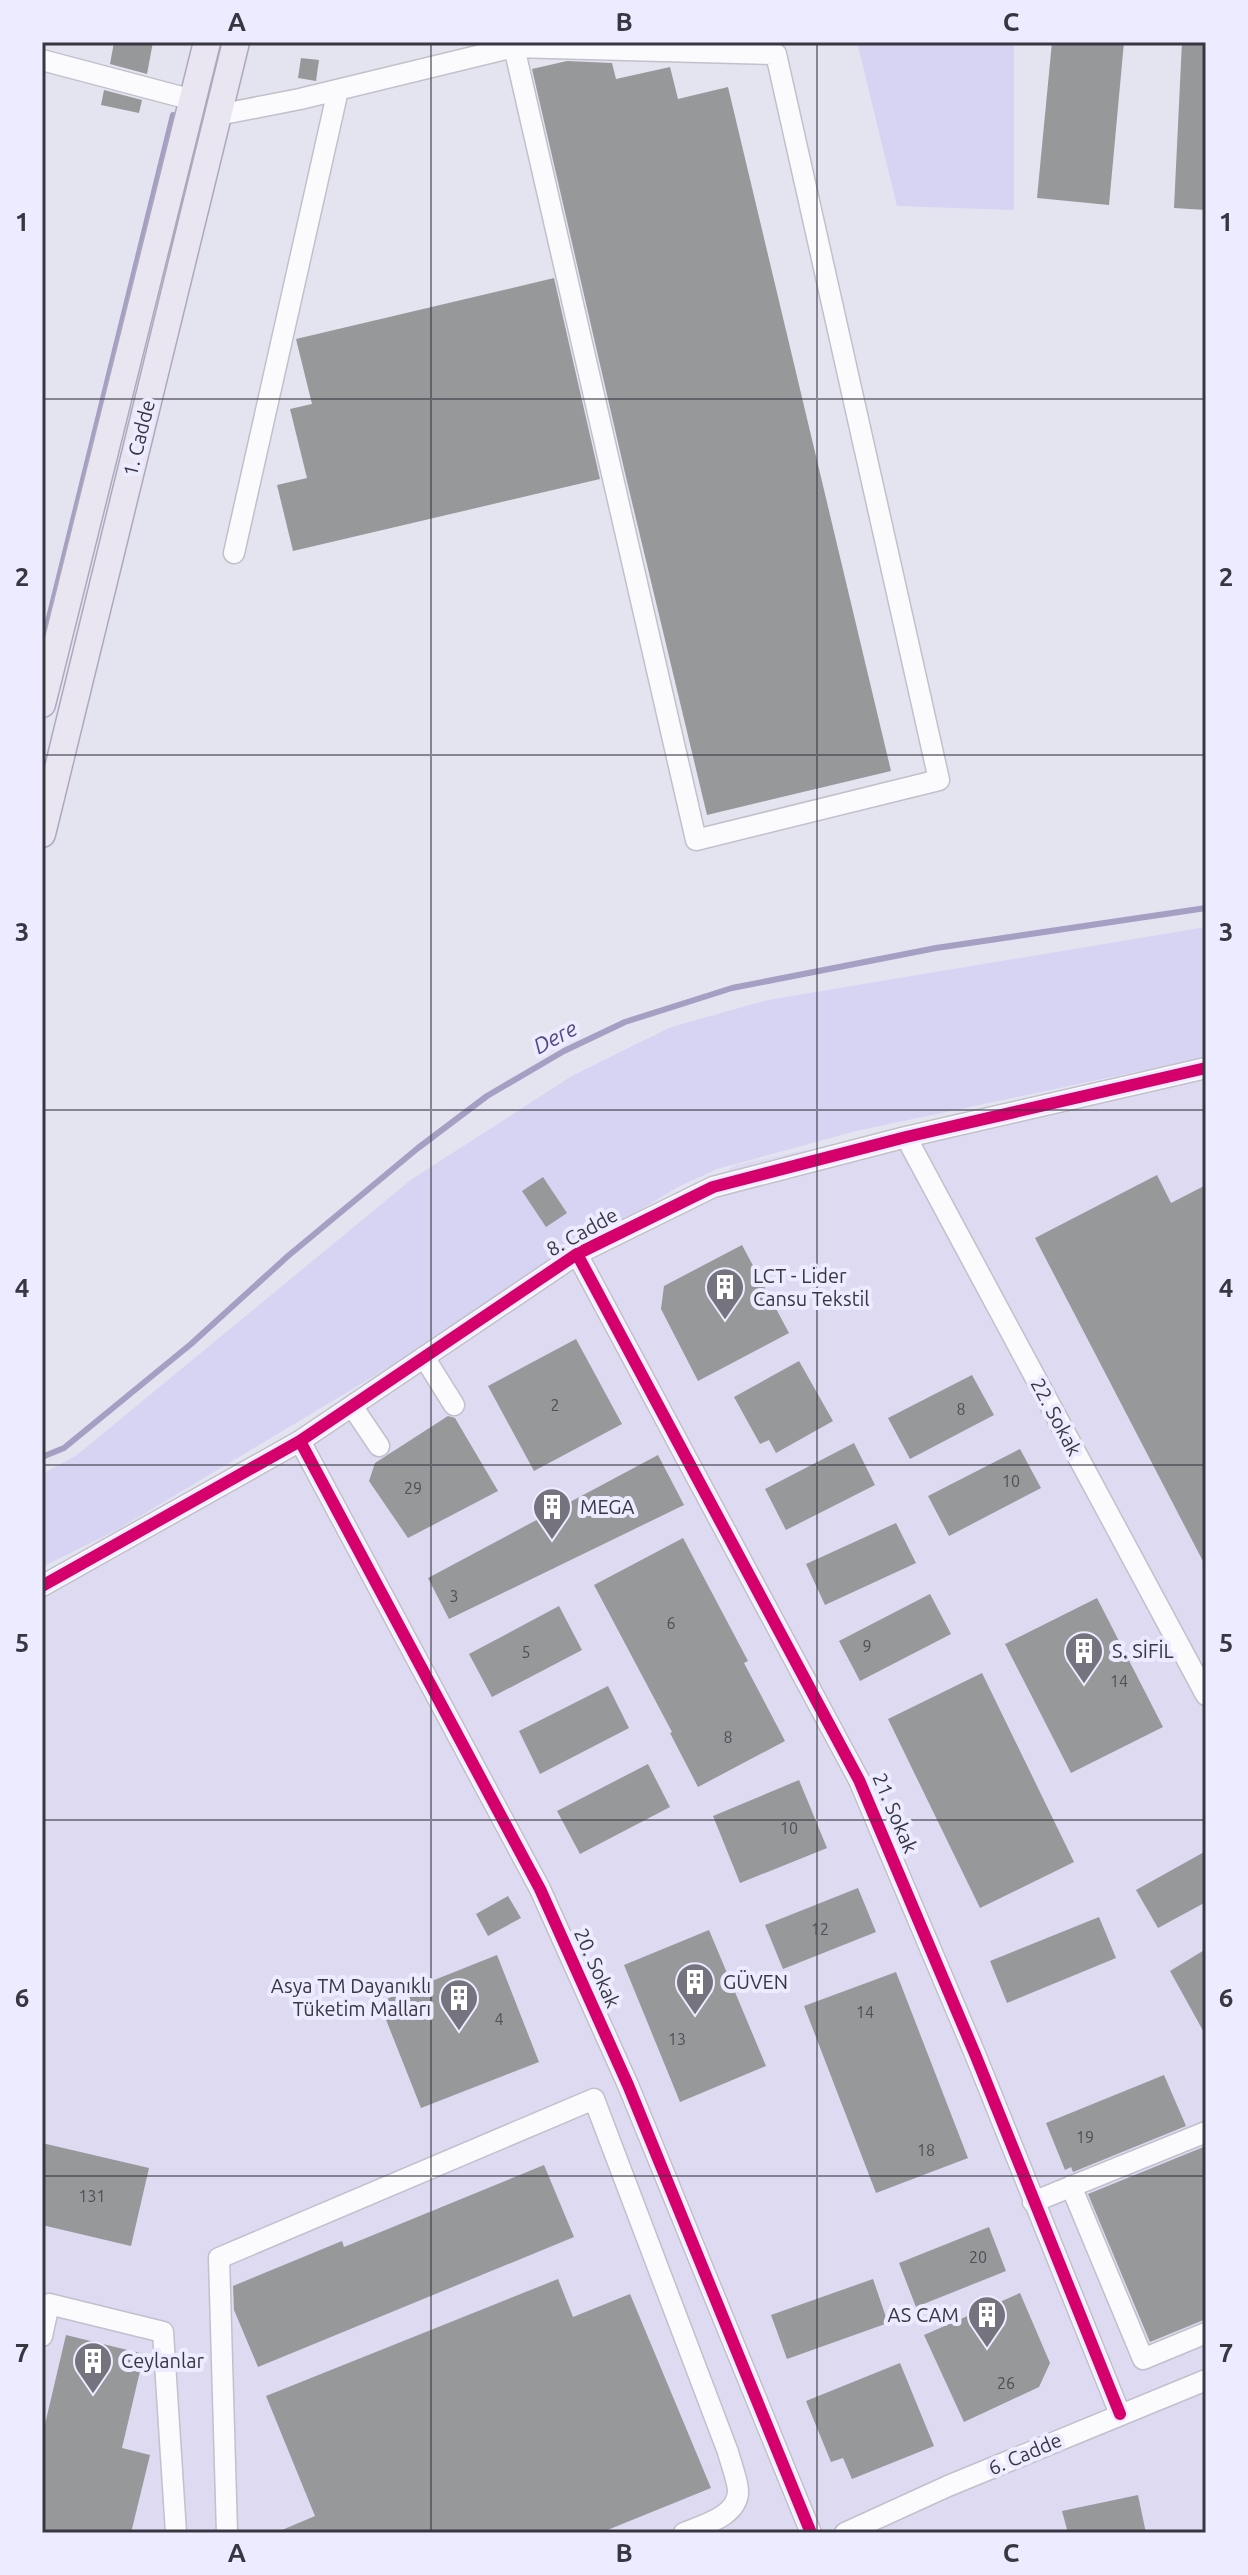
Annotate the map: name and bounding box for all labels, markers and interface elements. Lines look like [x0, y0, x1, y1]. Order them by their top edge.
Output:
text: A [228, 7, 247, 36]
text: B [615, 7, 633, 36]
text: C [1003, 7, 1020, 36]
text: 1 [15, 207, 29, 236]
text: 1 [1219, 207, 1233, 236]
street label: 1. Cadde [118, 397, 159, 478]
text: 2 [15, 562, 29, 591]
text: 2 [1219, 562, 1233, 591]
text: 3 [15, 917, 29, 946]
text: 3 [1219, 917, 1233, 946]
water label: Dere [529, 1015, 581, 1058]
street label: 8. Cadde [542, 1203, 621, 1260]
place label: LCT - Lider Cansu Tekstil [753, 1264, 870, 1310]
building icon: LCT - Lider Cansu Tekstil [704, 1266, 746, 1321]
text: 4 [15, 1273, 29, 1302]
text: 4 [1219, 1273, 1233, 1302]
street label: 22. Sokak [1026, 1374, 1086, 1460]
house number: 2 [550, 1396, 560, 1414]
house number: 8 [956, 1400, 966, 1418]
house number: 10 [1002, 1472, 1020, 1490]
house number: 29 [404, 1479, 422, 1497]
building icon: MEGA [531, 1486, 573, 1541]
place label: MEGA [580, 1495, 635, 1518]
house number: 3 [449, 1587, 459, 1605]
house number: 6 [666, 1614, 676, 1632]
text: 5 [15, 1628, 29, 1657]
text: 5 [1219, 1628, 1233, 1657]
building icon: S. SİFİL [1063, 1630, 1105, 1685]
house number: 9 [862, 1637, 872, 1655]
place label: S. SİFİL [1112, 1639, 1174, 1662]
house number: 5 [521, 1643, 531, 1661]
house number: 14 [1110, 1672, 1128, 1690]
house number: 8 [723, 1728, 733, 1746]
street label: 21. Sokak [868, 1769, 923, 1856]
house number: 10 [780, 1819, 798, 1837]
house number: 12 [811, 1920, 829, 1938]
street label: 20. Sokak [570, 1924, 625, 2011]
building icon: GÜVEN [674, 1961, 716, 2016]
place label: GÜVEN [723, 1970, 788, 1993]
place label: Asya TM Dayanıklı Tüketim Malları [271, 1974, 431, 2020]
building icon: Asya TM Dayanıklı Tüketim Malları [438, 1977, 480, 2032]
text: 6 [15, 1983, 29, 2012]
text: 6 [1219, 1983, 1233, 2012]
house number: 14 [856, 2003, 874, 2021]
house number: 4 [494, 2010, 504, 2028]
house number: 13 [668, 2030, 686, 2048]
house number: 19 [1076, 2128, 1094, 2146]
house number: 18 [917, 2141, 935, 2159]
house number: 131 [78, 2187, 106, 2205]
house number: 20 [969, 2248, 987, 2266]
building icon: AS CAM [966, 2294, 1008, 2349]
place label: AS CAM [888, 2303, 959, 2326]
text: 7 [15, 2338, 29, 2367]
text: 7 [1219, 2338, 1233, 2367]
building icon: Ceylanlar [72, 2340, 114, 2395]
place label: Ceylanlar [121, 2349, 204, 2372]
house number: 26 [997, 2374, 1015, 2392]
street label: 6. Cadde [985, 2428, 1065, 2479]
text: A [228, 2538, 247, 2567]
text: B [615, 2538, 633, 2567]
text: C [1003, 2538, 1020, 2567]

